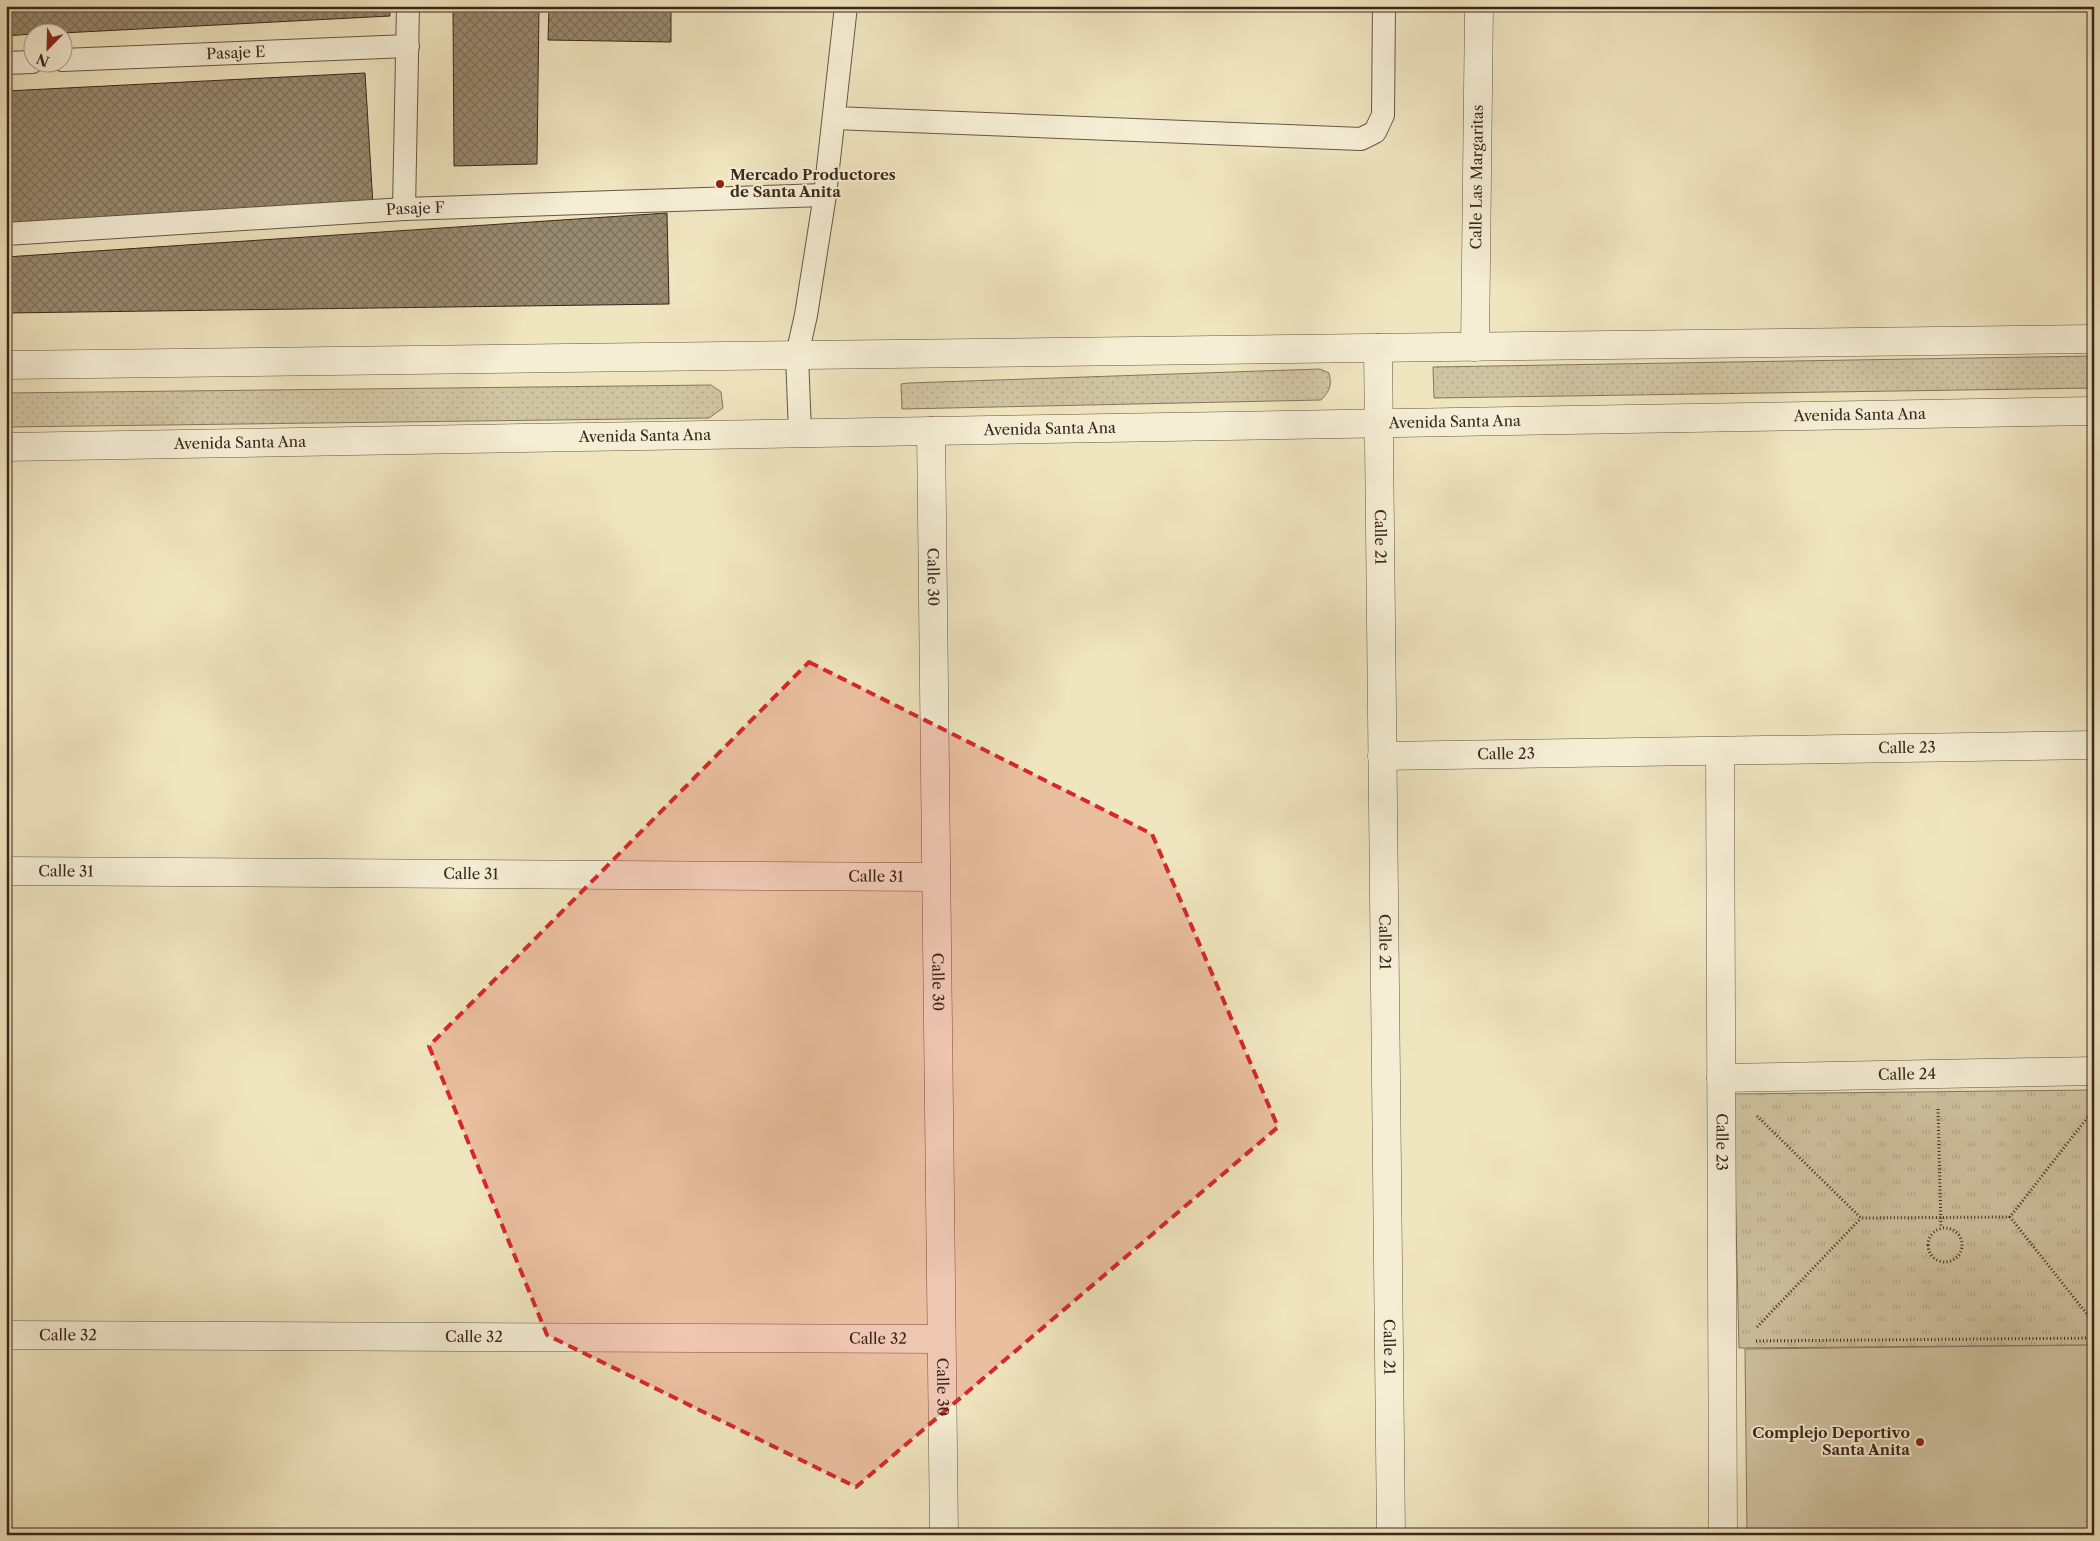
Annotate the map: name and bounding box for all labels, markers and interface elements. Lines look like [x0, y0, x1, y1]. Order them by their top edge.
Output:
north arrow [22, 22, 72, 72]
street label: Pasaje E [206, 42, 266, 63]
text: N [34, 49, 52, 71]
street label: Calle Las Margaritas [1466, 104, 1487, 250]
place label: Mercado Productores de Santa Anita [730, 165, 896, 201]
marker: Mercado Productores de Santa Anita [714, 178, 726, 190]
street label: Pasaje F [385, 198, 445, 219]
street label: Avenida Santa Ana [1792, 404, 1926, 425]
street label: Avenida Santa Ana [1387, 411, 1521, 432]
street label: Avenida Santa Ana [983, 418, 1116, 439]
street label: Avenida Santa Ana [578, 425, 711, 446]
street label: Avenida Santa Ana [173, 432, 306, 453]
street label: Calle 21 [1371, 509, 1390, 566]
street label: Calle 30 [923, 548, 943, 606]
street label: Calle 23 [1878, 737, 1936, 757]
street label: Calle 23 [1477, 744, 1535, 764]
street label: Calle 31 [38, 861, 94, 881]
street label: Calle 31 [443, 864, 499, 883]
street label: Calle 31 [848, 866, 904, 886]
street label: Calle 21 [1375, 914, 1395, 971]
street label: Calle 30 [928, 953, 948, 1011]
street label: Calle 24 [1878, 1064, 1936, 1084]
street label: Calle 23 [1712, 1113, 1732, 1171]
street label: Calle 21 [1380, 1319, 1399, 1376]
street label: Calle 32 [39, 1325, 97, 1344]
street label: Calle 32 [445, 1327, 503, 1346]
street label: Calle 32 [849, 1329, 907, 1348]
street label: Calle 30 [933, 1358, 953, 1416]
place label: Complejo Deportivo Santa Anita [1752, 1423, 1910, 1459]
marker: Complejo Deportivo Santa Anita [1914, 1436, 1926, 1448]

